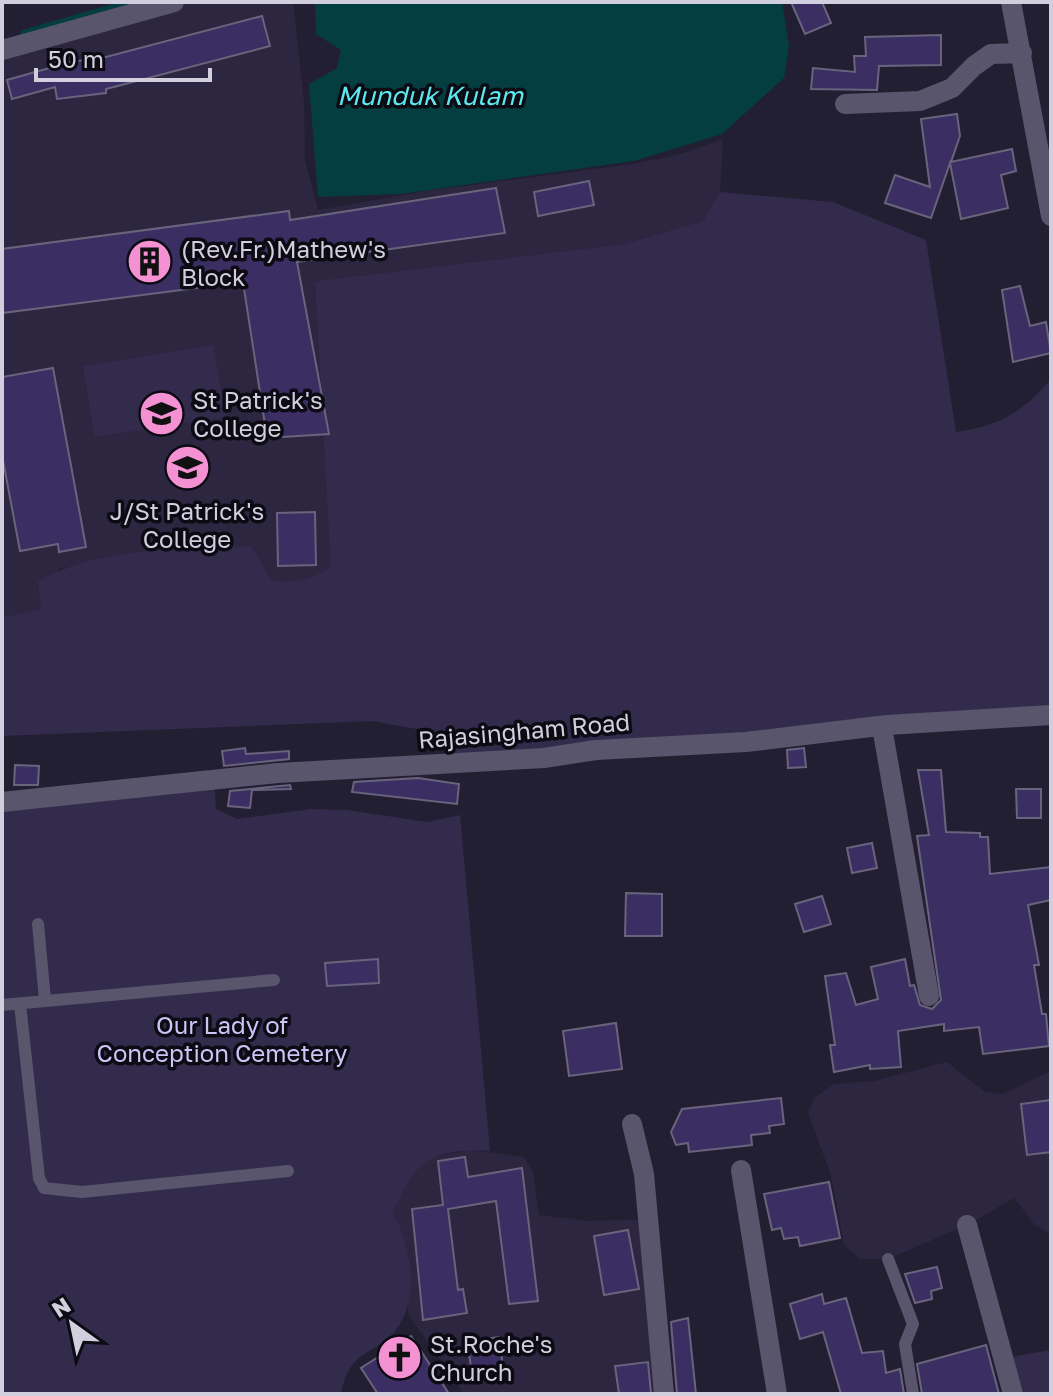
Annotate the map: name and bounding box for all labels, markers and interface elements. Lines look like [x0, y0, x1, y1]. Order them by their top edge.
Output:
scale bar [36, 32, 210, 82]
text: 50 m [48, 44, 104, 73]
water label: Munduk Kulam [337, 80, 524, 111]
place label: (Rev.Fr.)Mathew's Block [181, 234, 386, 291]
building icon: (Rev.Fr.)Mathew's Block [126, 238, 174, 286]
place label: St Patrick's College [193, 385, 323, 442]
school or university icon: St Patrick's College [138, 389, 186, 437]
school or university icon: J/St Patrick's College [163, 444, 211, 492]
place label: J/St Patrick's College [110, 496, 264, 553]
street label: Rajasingham Road [417, 706, 631, 754]
park label: Our Lady of Conception Cemetery [97, 1010, 347, 1067]
north arrow [32, 1284, 112, 1364]
text: N [46, 1291, 75, 1323]
place label: St.Roche's Church [430, 1329, 552, 1386]
church icon: St.Roche's Church [375, 1333, 423, 1381]

